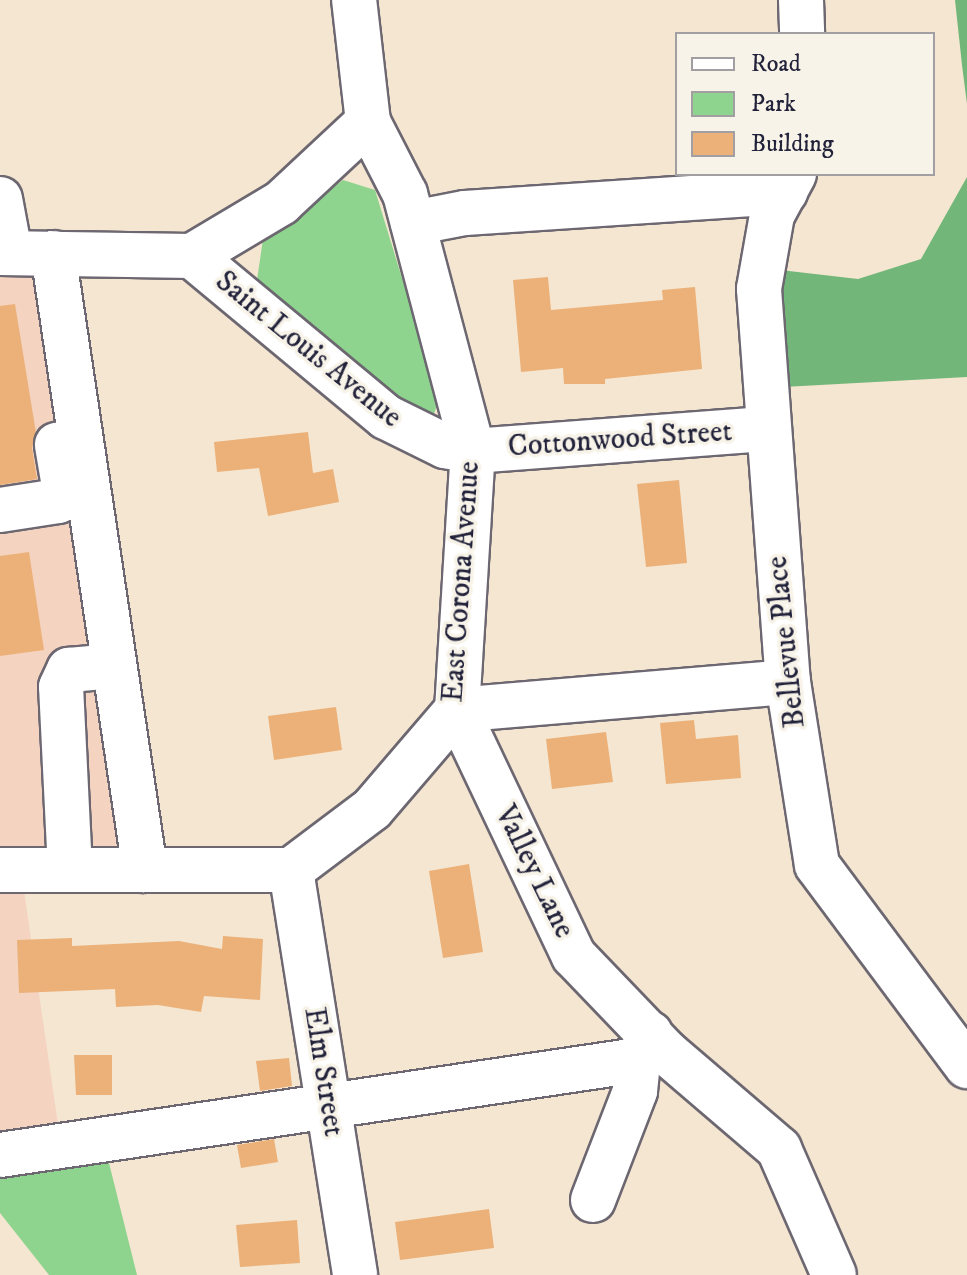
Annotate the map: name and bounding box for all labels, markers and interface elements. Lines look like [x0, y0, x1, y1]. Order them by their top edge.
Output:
legend [675, 32, 935, 176]
text: Road [751, 49, 801, 79]
text: Park [751, 89, 796, 119]
text: Building [751, 129, 834, 159]
street label: Saint Louis Avenue [208, 264, 408, 436]
street label: Cottonwood Street [507, 414, 733, 466]
street label: East Corona Avenue [436, 460, 488, 704]
street label: Bellevue Place [760, 554, 814, 730]
street label: Valley Lane [486, 800, 582, 944]
street label: Elm Street [295, 1005, 351, 1139]

